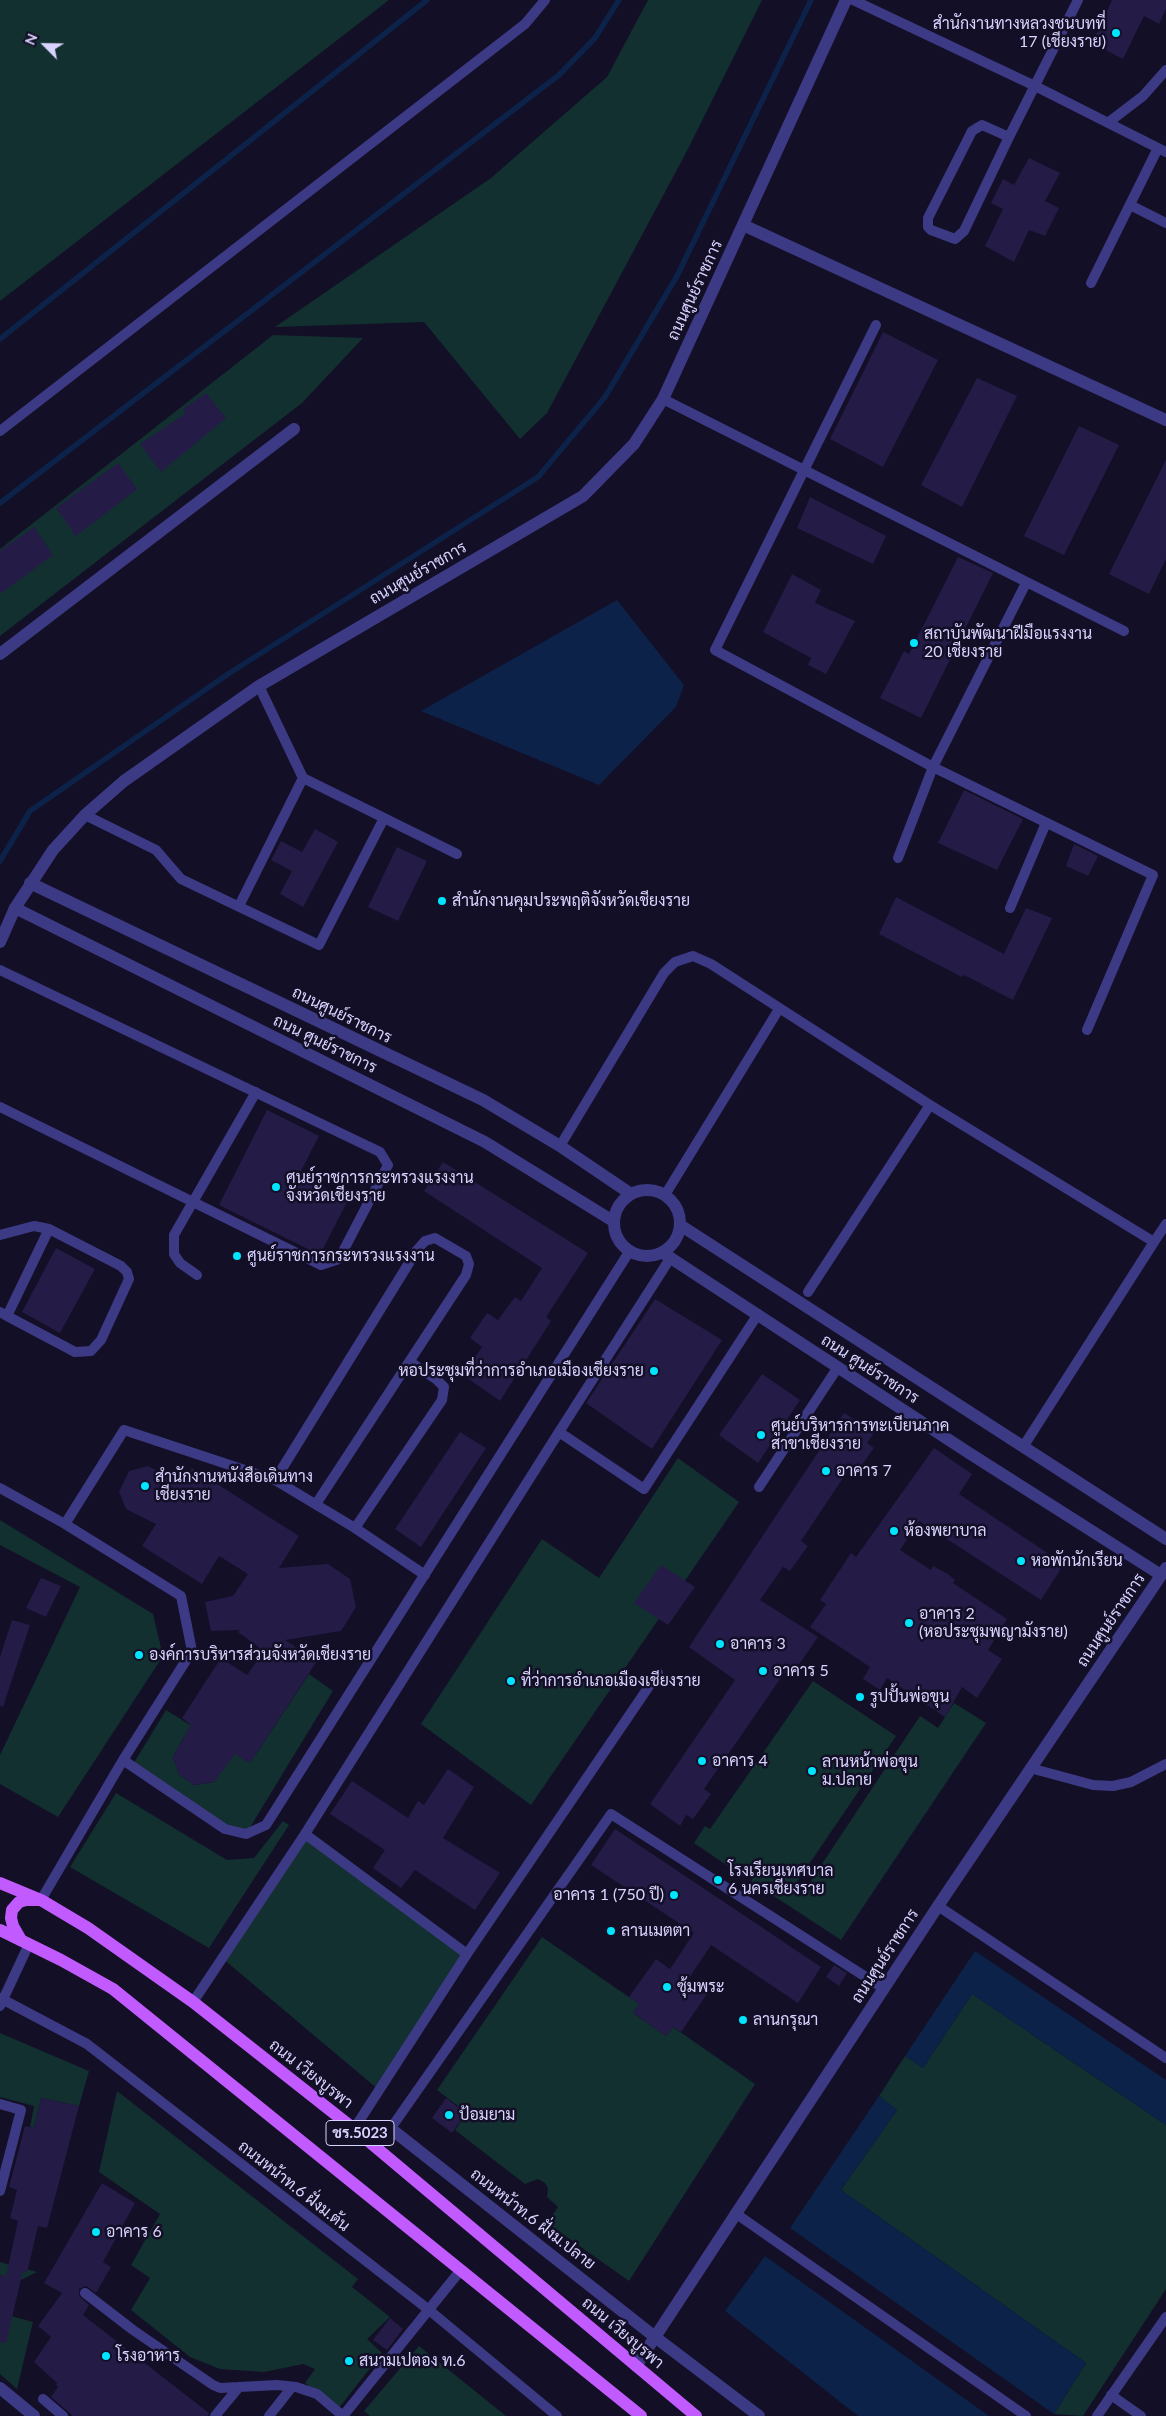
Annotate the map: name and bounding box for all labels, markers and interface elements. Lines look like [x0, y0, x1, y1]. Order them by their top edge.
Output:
place label: สำนักงานทางหลวงชนบทที่ 17 (เชียงราย) [933, 14, 1106, 52]
north arrow [20, 20, 70, 70]
marker: สำนักงานทางหลวงชนบทที่ 17 (เชียงราย) [1110, 27, 1122, 39]
text: N [21, 31, 41, 47]
street label: ถนนศูนย์ราชการ [663, 237, 727, 343]
street label: ถนนศูนย์ราชการ [366, 538, 470, 608]
place label: สถาบันพัฒนาฝีมือแรงงาน 20 เชียงราย [924, 624, 1092, 662]
marker: สถาบันพัฒนาฝีมือแรงงาน 20 เชียงราย [908, 637, 920, 649]
place label: สำนักงานคุมประพฤติจังหวัดเชียงราย [452, 891, 690, 911]
marker: สำนักงานคุมประพฤติจังหวัดเชียงราย [436, 895, 448, 907]
street label: ถนนศูนย์ราชการ [289, 983, 395, 1047]
street label: ถนน ศูนย์ราชการ [270, 1011, 380, 1077]
place label: ศูนย์ราชการกระทรวงแรงงาน จังหวัดเชียงราย [286, 1168, 474, 1206]
marker: ศูนย์ราชการกระทรวงแรงงาน จังหวัดเชียงราย [270, 1181, 282, 1193]
place label: ศูนย์ราชการกระทรวงแรงงาน [247, 1246, 435, 1266]
marker: ศูนย์ราชการกระทรวงแรงงาน [231, 1250, 243, 1262]
street label: ถนน ศูนย์ราชการ [818, 1330, 922, 1408]
place label: หอประชุมที่ว่าการอำเภอเมืองเชียงราย [398, 1361, 644, 1381]
marker: หอประชุมที่ว่าการอำเภอเมืองเชียงราย [648, 1365, 660, 1377]
place label: ศูนย์บริหารการทะเบียนภาค สาขาเชียงราย [771, 1416, 949, 1454]
marker: ศูนย์บริหารการทะเบียนภาค สาขาเชียงราย [755, 1429, 767, 1441]
place label: อาคาร 7 [836, 1461, 892, 1481]
marker: อาคาร 7 [820, 1465, 832, 1477]
place label: สำนักงานหนังสือเดินทาง เชียงราย [155, 1467, 313, 1505]
marker: สำนักงานหนังสือเดินทาง เชียงราย [139, 1480, 151, 1492]
place label: ห้องพยาบาล [904, 1521, 987, 1541]
marker: ห้องพยาบาล [888, 1525, 900, 1537]
place label: หอพักนักเรียน [1031, 1551, 1123, 1571]
marker: หอพักนักเรียน [1015, 1555, 1027, 1567]
street label: ถนนศูนย์ราชการ [1073, 1570, 1149, 1670]
place label: อาคาร 2 (หอประชุมพญามังราย) [919, 1604, 1068, 1642]
marker: อาคาร 2 (หอประชุมพญามังราย) [903, 1617, 915, 1629]
place label: อาคาร 3 [730, 1634, 786, 1654]
marker: อาคาร 3 [714, 1638, 726, 1650]
place label: องค์การบริหารส่วนจังหวัดเชียงราย [149, 1645, 371, 1665]
marker: องค์การบริหารส่วนจังหวัดเชียงราย [133, 1649, 145, 1661]
place label: อาคาร 5 [773, 1661, 829, 1681]
marker: อาคาร 5 [757, 1665, 769, 1677]
place label: ที่ว่าการอำเภอเมืองเชียงราย [521, 1671, 701, 1691]
marker: ที่ว่าการอำเภอเมืองเชียงราย [505, 1675, 517, 1687]
place label: รูปปั้นพ่อขุน [870, 1687, 950, 1707]
marker: รูปปั้นพ่อขุน [854, 1691, 866, 1703]
place label: อาคาร 4 [712, 1751, 768, 1771]
place label: ลานหน้าพ่อขุน ม.ปลาย [822, 1752, 918, 1790]
marker: อาคาร 4 [696, 1755, 708, 1767]
marker: ลานหน้าพ่อขุน ม.ปลาย [806, 1765, 818, 1777]
place label: โรงเรียนเทศบาล 6 นครเชียงราย [728, 1861, 834, 1899]
marker: โรงเรียนเทศบาล 6 นครเชียงราย [712, 1874, 724, 1886]
place label: อาคาร 1 (750 ปี) [553, 1885, 664, 1905]
marker: อาคาร 1 (750 ปี) [668, 1889, 680, 1901]
street label: ถนนศูนย์ราชการ [847, 1905, 923, 2007]
place label: ลานเมตตา [621, 1921, 690, 1941]
marker: ลานเมตตา [605, 1925, 617, 1937]
place label: ซุ้มพระ [677, 1977, 724, 1997]
marker: ซุ้มพระ [661, 1981, 673, 1993]
place label: ลานกรุณา [753, 2010, 818, 2030]
marker: ลานกรุณา [737, 2014, 749, 2026]
street label: ถนน เวียงบูรพา [265, 2035, 357, 2113]
place label: ป้อมยาม [459, 2105, 515, 2125]
marker: ป้อมยาม [443, 2109, 455, 2121]
road number: ชร.5023 [326, 2120, 394, 2146]
street label: ถนนหน้าท.6 ฝั่งม.ต้น [234, 2137, 354, 2235]
street label: ถนนหน้าท.6 ฝั่งม.ปลาย [467, 2164, 599, 2274]
place label: อาคาร 6 [106, 2222, 162, 2242]
marker: อาคาร 6 [90, 2226, 102, 2238]
street label: ถนน เวียงบูรพา [578, 2293, 668, 2373]
place label: โรงอาหาร [116, 2346, 180, 2366]
marker: โรงอาหาร [100, 2350, 112, 2362]
place label: สนามเปตอง ท.6 [359, 2351, 466, 2371]
marker: สนามเปตอง ท.6 [343, 2355, 355, 2367]

